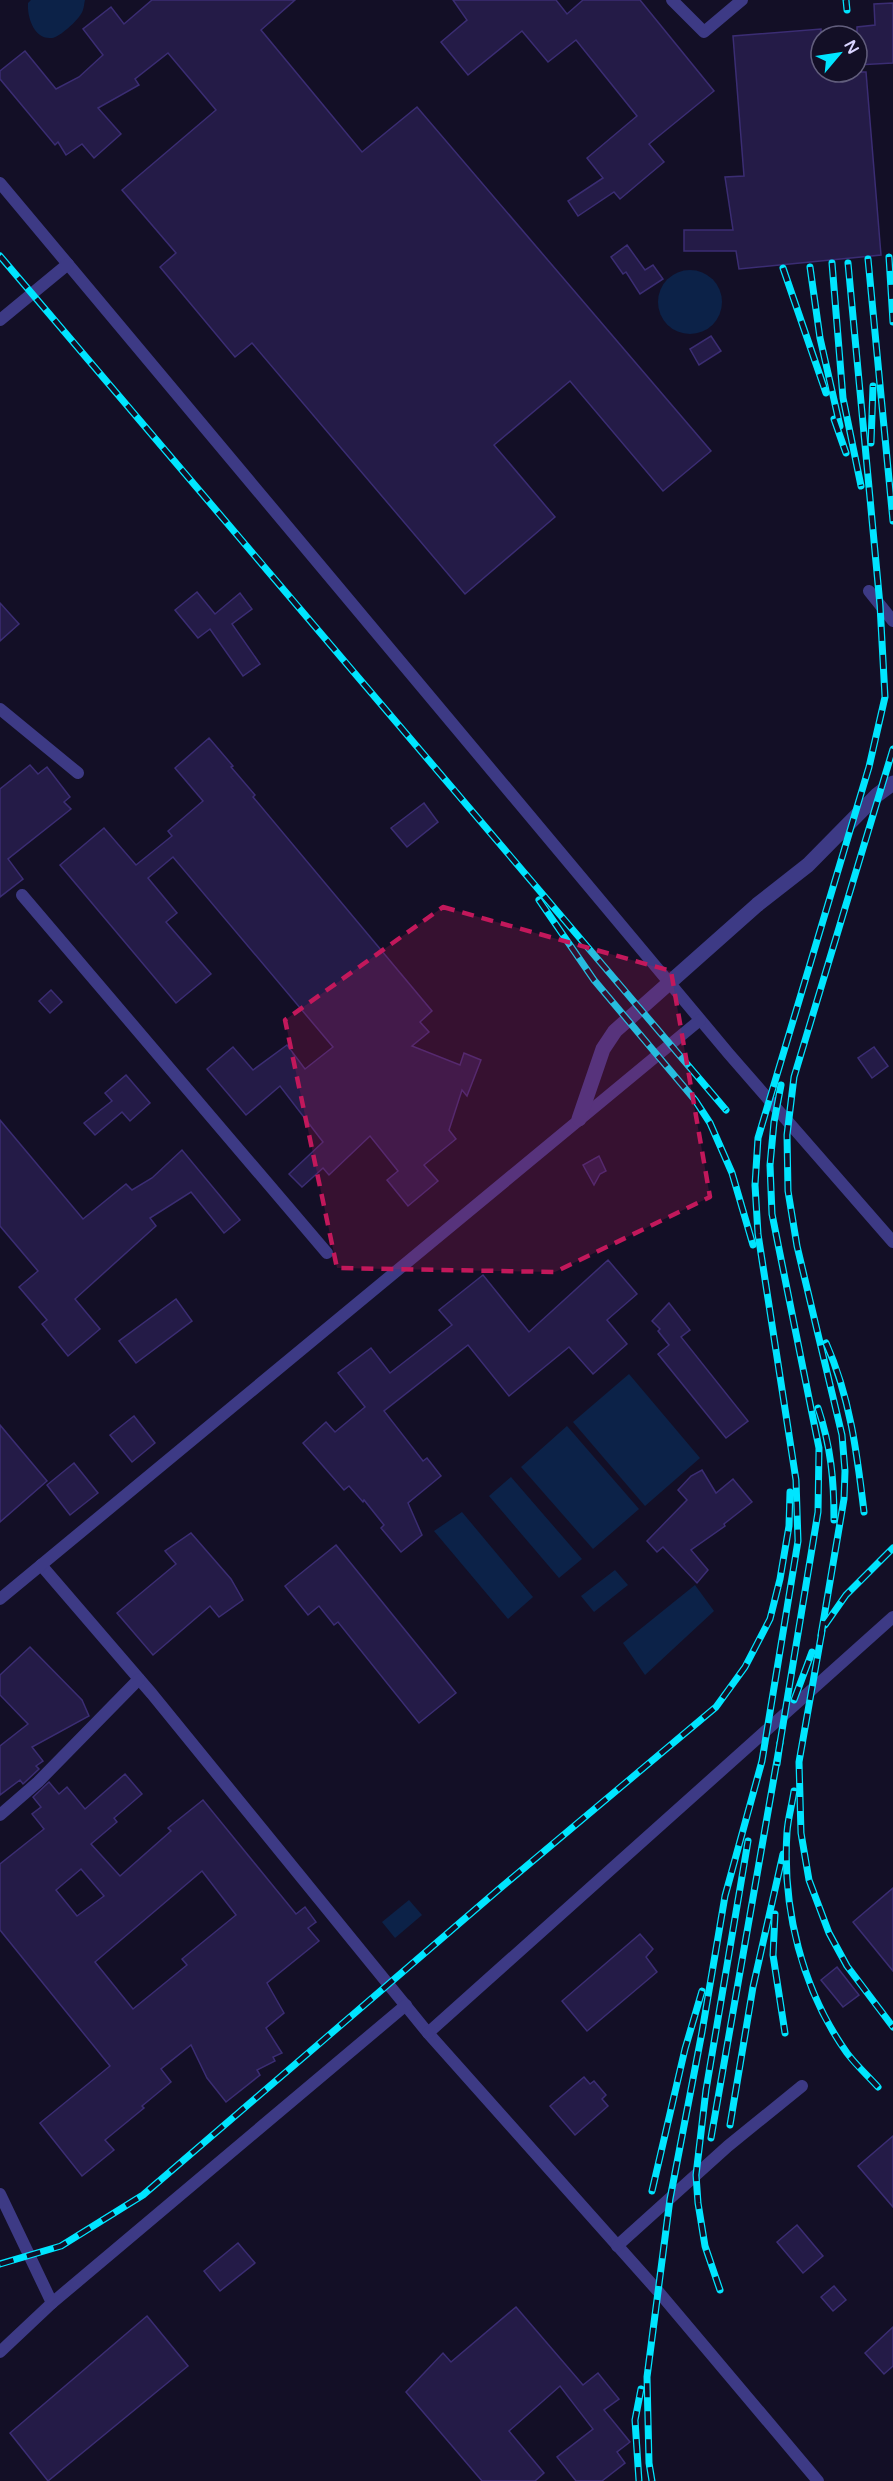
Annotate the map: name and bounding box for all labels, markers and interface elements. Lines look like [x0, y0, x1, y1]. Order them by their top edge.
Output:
north arrow [809, 24, 869, 84]
text: N [839, 37, 863, 58]

